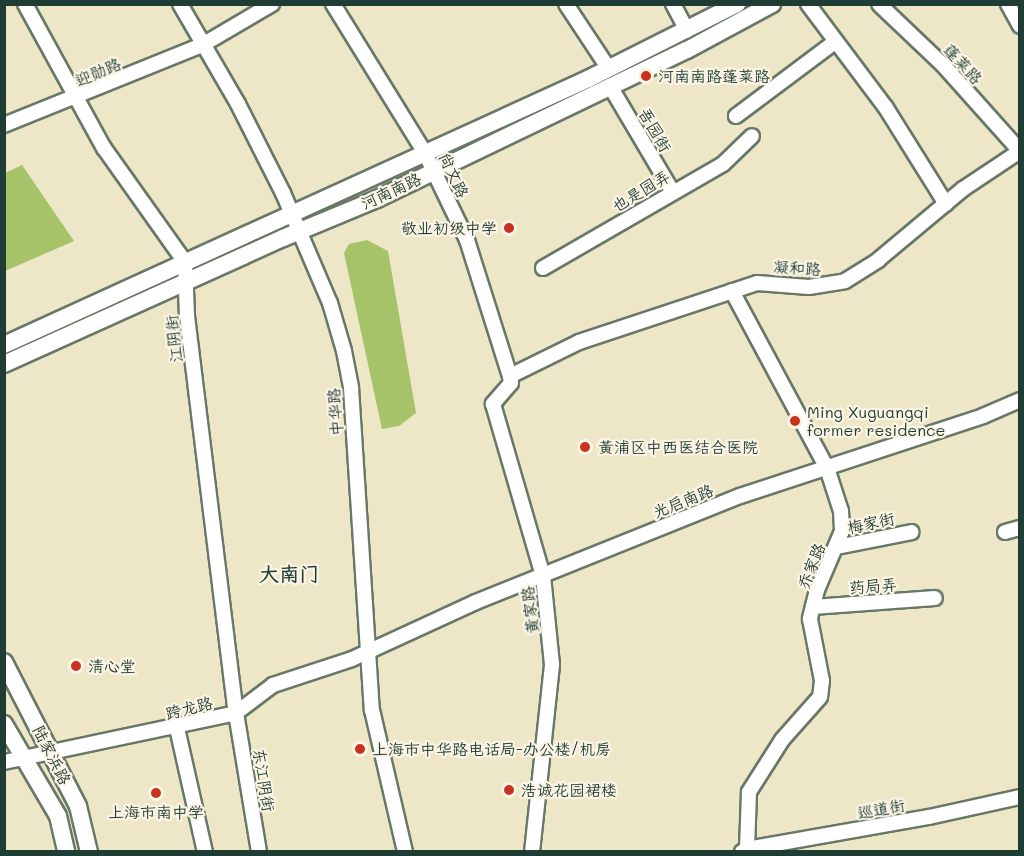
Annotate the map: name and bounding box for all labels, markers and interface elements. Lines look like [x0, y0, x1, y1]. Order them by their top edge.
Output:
street label: 蓬莱路 [940, 40, 986, 88]
street label: 迎勋路 [72, 54, 124, 90]
place label: 河南南路蓬莱路 [658, 66, 770, 86]
marker: 河南南路蓬莱路 [639, 69, 653, 83]
street label: 吾园街 [635, 104, 675, 156]
street label: 尚文路 [435, 149, 473, 201]
street label: 也是园弄 [609, 166, 673, 216]
street label: 河南南路 [358, 169, 424, 213]
place label: 敬业初级中学 [401, 218, 497, 238]
marker: 敬业初级中学 [502, 221, 516, 235]
street label: 凝和路 [773, 257, 821, 279]
street label: 江阴街 [162, 314, 186, 364]
street label: 中华路 [324, 387, 346, 437]
place label: Ming Xuguangqi former residence [807, 402, 945, 440]
marker: Ming Xuguangqi former residence [788, 414, 802, 428]
place label: 黄浦区中西医结合医院 [598, 437, 758, 457]
marker: 黄浦区中西医结合医院 [576, 438, 594, 456]
street label: 光启南路 [650, 480, 716, 522]
street label: 梅家街 [846, 509, 896, 537]
street label: 乔家路 [793, 540, 829, 592]
district label: 大南门 [259, 561, 319, 585]
street label: 药局弄 [848, 575, 898, 597]
street label: 黄家路 [518, 585, 542, 635]
place label: 清心堂 [88, 656, 136, 676]
marker: 清心堂 [69, 659, 83, 673]
street label: 跨龙路 [163, 693, 215, 723]
street label: 陆家浜路 [29, 722, 75, 788]
place label: 上海市中华路电话局-办公楼/机房 [372, 739, 611, 759]
marker: 上海市中华路电话局-办公楼/机房 [353, 742, 367, 756]
street label: 东江阴街 [250, 747, 278, 813]
place label: 浩诚花园裙楼 [521, 780, 617, 800]
marker: 浩诚花园裙楼 [502, 783, 516, 797]
marker: 上海市南中学 [149, 786, 163, 800]
street label: 巡道街 [856, 795, 906, 823]
place label: 上海市南中学 [108, 802, 204, 822]

